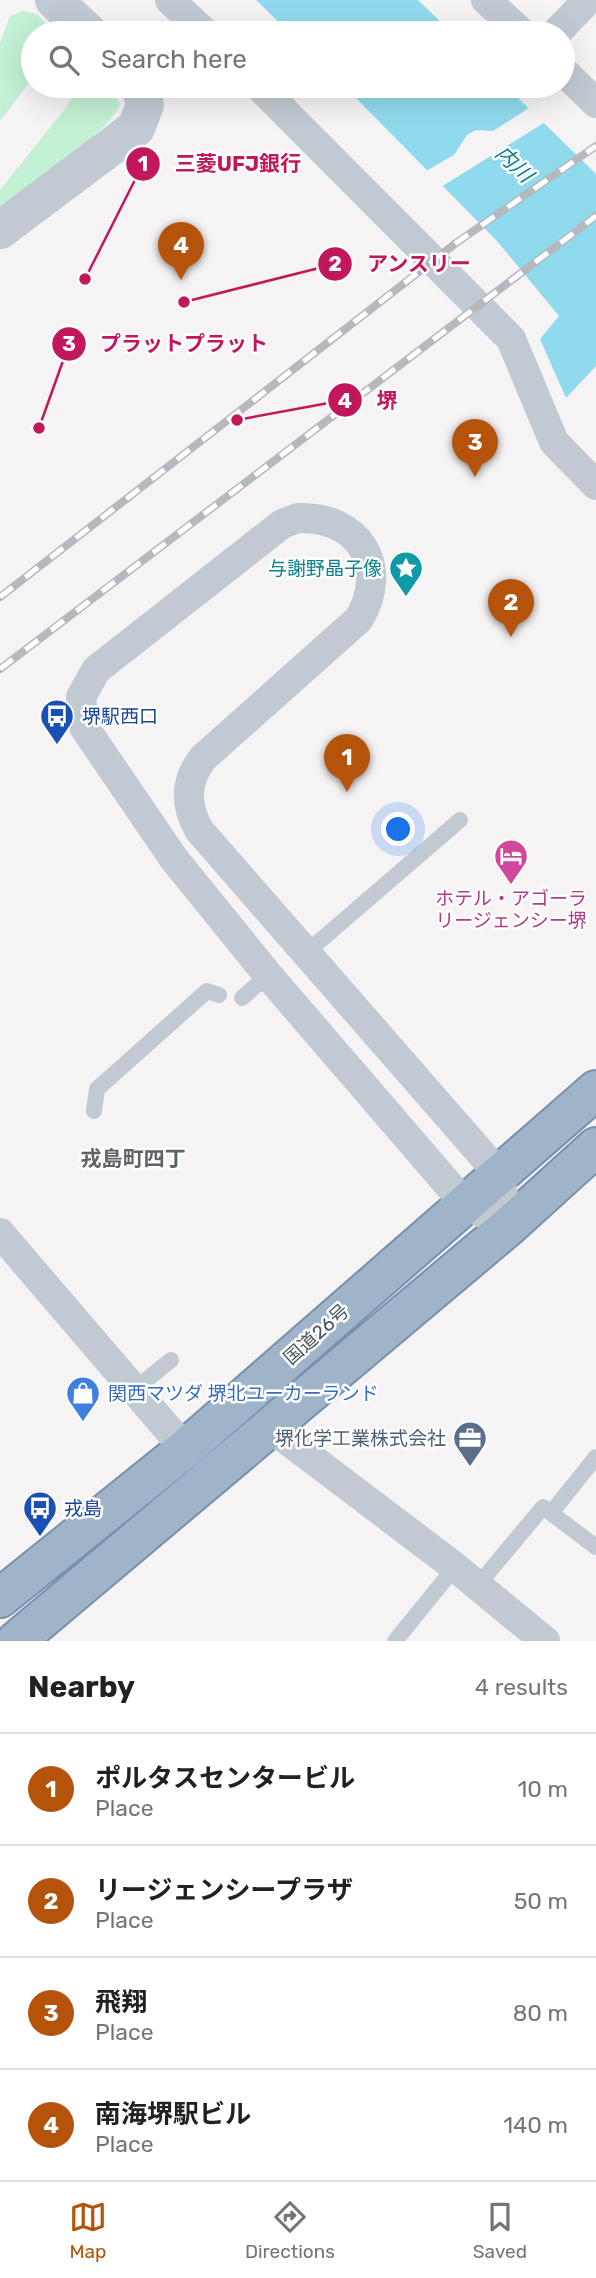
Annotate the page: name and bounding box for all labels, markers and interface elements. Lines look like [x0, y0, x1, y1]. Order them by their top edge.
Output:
search box [21, 21, 575, 98]
icon: search [45, 41, 83, 79]
text: Search here [101, 44, 247, 75]
water label: 内川 [491, 140, 540, 189]
callout: 三菱UFJ銀行 [126, 143, 315, 185]
text: 1 [138, 151, 148, 176]
text: 三菱UFJ銀行 [175, 151, 301, 176]
pin: 4 [158, 222, 204, 280]
callout: アンスリー [317, 243, 485, 285]
text: 2 [328, 251, 342, 276]
text: アンスリー [367, 251, 471, 276]
callout: プラットプラット [51, 323, 282, 365]
text: 3 [62, 331, 76, 356]
text: プラットプラット [100, 331, 268, 356]
callout: 堺 [327, 379, 411, 421]
text: 4 [338, 388, 352, 413]
text: 堺 [377, 388, 398, 413]
pin: 3 [452, 419, 498, 477]
place icon: 与謝野晶子像 [387, 549, 425, 598]
place label: 与謝野晶子像 [268, 557, 382, 580]
pin: 2 [488, 579, 534, 637]
bus stop icon: 堺駅西口 [38, 697, 76, 746]
place label: 堺駅西口 [82, 705, 158, 728]
pin: 1 [324, 734, 370, 792]
your location [381, 812, 415, 846]
hotel icon: ホテル・アゴーラ リージェンシー堺 [492, 837, 530, 886]
place label: ホテル・アゴーラ リージェンシー堺 [435, 887, 587, 932]
district label: 戎島町四丁 [81, 1146, 186, 1171]
street label: 国道26号 [279, 1299, 354, 1370]
shop icon: 関西マツダ 堺北ユーカーランド [64, 1374, 102, 1423]
place label: 関西マツダ 堺北ユーカーランド [108, 1382, 379, 1405]
office icon: 堺化学工業株式会社 [451, 1419, 489, 1468]
place label: 堺化学工業株式会社 [275, 1427, 446, 1450]
bus stop icon: 戎島 [21, 1489, 59, 1538]
place label: 戎島 [64, 1497, 102, 1520]
text: Nearby [28, 1669, 135, 1705]
text: 4 results [475, 1673, 568, 1701]
text: ポルタスセンタービル [95, 1763, 355, 1794]
text: 1 [45, 1775, 57, 1803]
text: 10 m [517, 1775, 568, 1803]
text: Place [95, 1794, 154, 1822]
text: リージェンシープラザ [95, 1875, 353, 1906]
text: 2 [44, 1887, 58, 1915]
text: 50 m [514, 1887, 568, 1915]
text: Place [95, 1906, 154, 1934]
text: 飛翔 [95, 1987, 147, 2018]
text: 3 [43, 1999, 59, 2027]
text: 80 m [513, 1999, 568, 2027]
text: Place [95, 2018, 154, 2046]
text: 南海堺駅ビル [95, 2099, 251, 2130]
text: 4 [43, 2111, 59, 2139]
text: 140 m [503, 2111, 568, 2139]
text: Place [95, 2130, 154, 2158]
tab: Map [69, 2198, 107, 2263]
tab: Directions [245, 2198, 335, 2263]
tab: Saved [473, 2198, 527, 2263]

